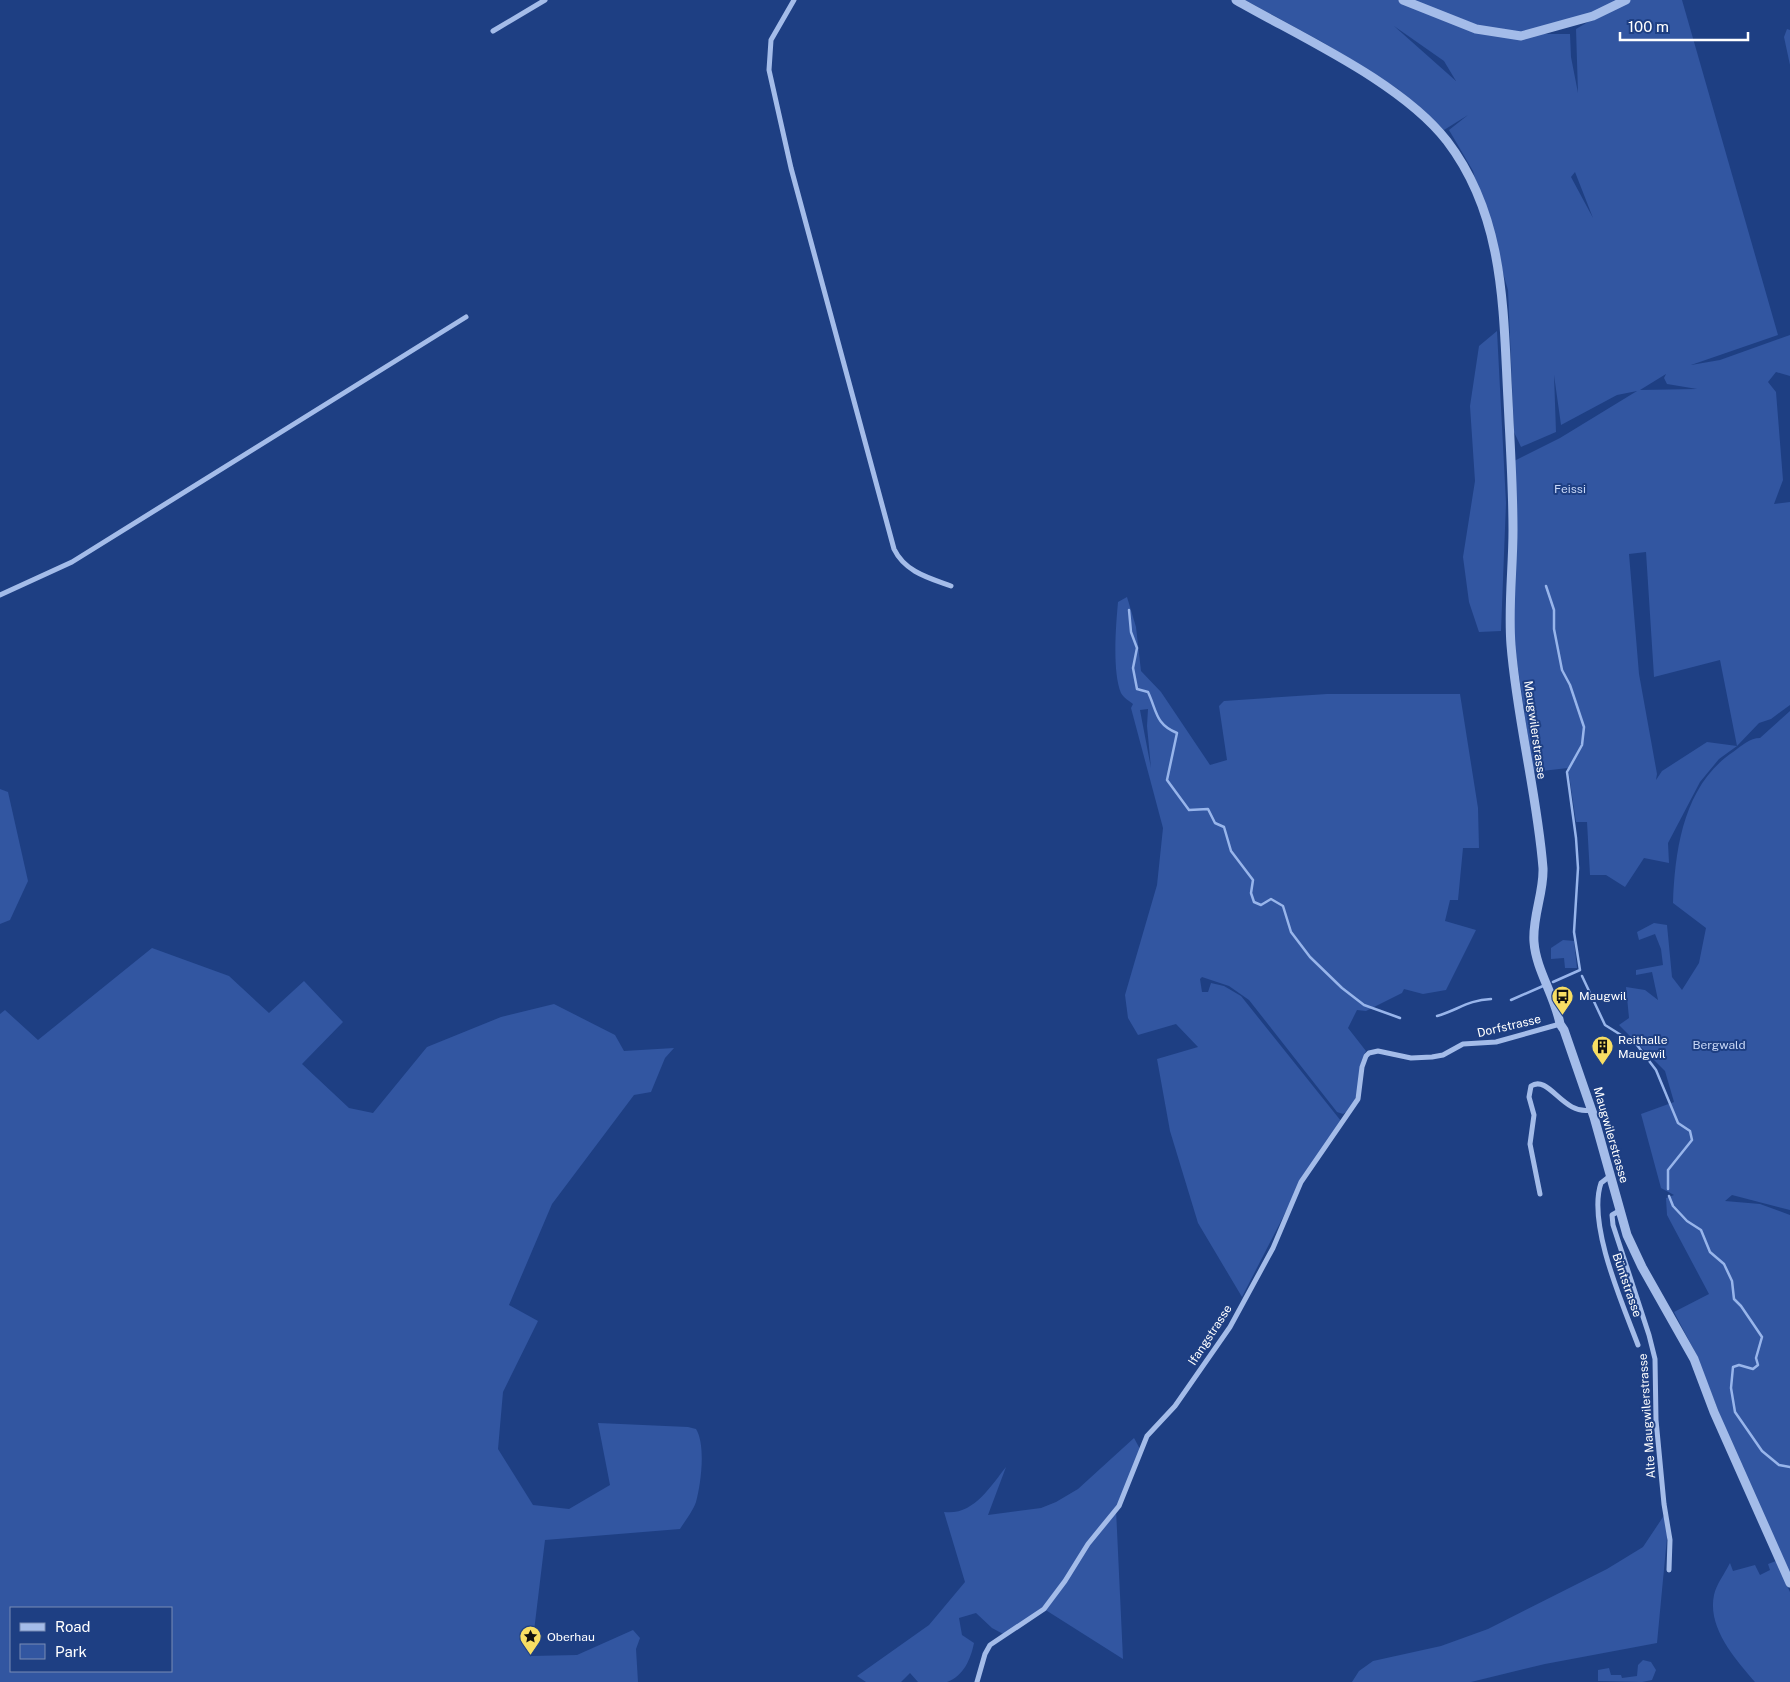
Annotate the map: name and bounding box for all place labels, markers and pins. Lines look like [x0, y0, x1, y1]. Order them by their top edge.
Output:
bus stop icon: Maugwil [1551, 984, 1575, 1015]
place label: Maugwil [1579, 989, 1627, 1003]
place label: Reithalle Maugwil [1618, 1033, 1668, 1061]
building icon: Reithalle Maugwil [1590, 1035, 1614, 1066]
place icon: Oberhau [519, 1625, 543, 1656]
place label: Oberhau [547, 1630, 595, 1644]

